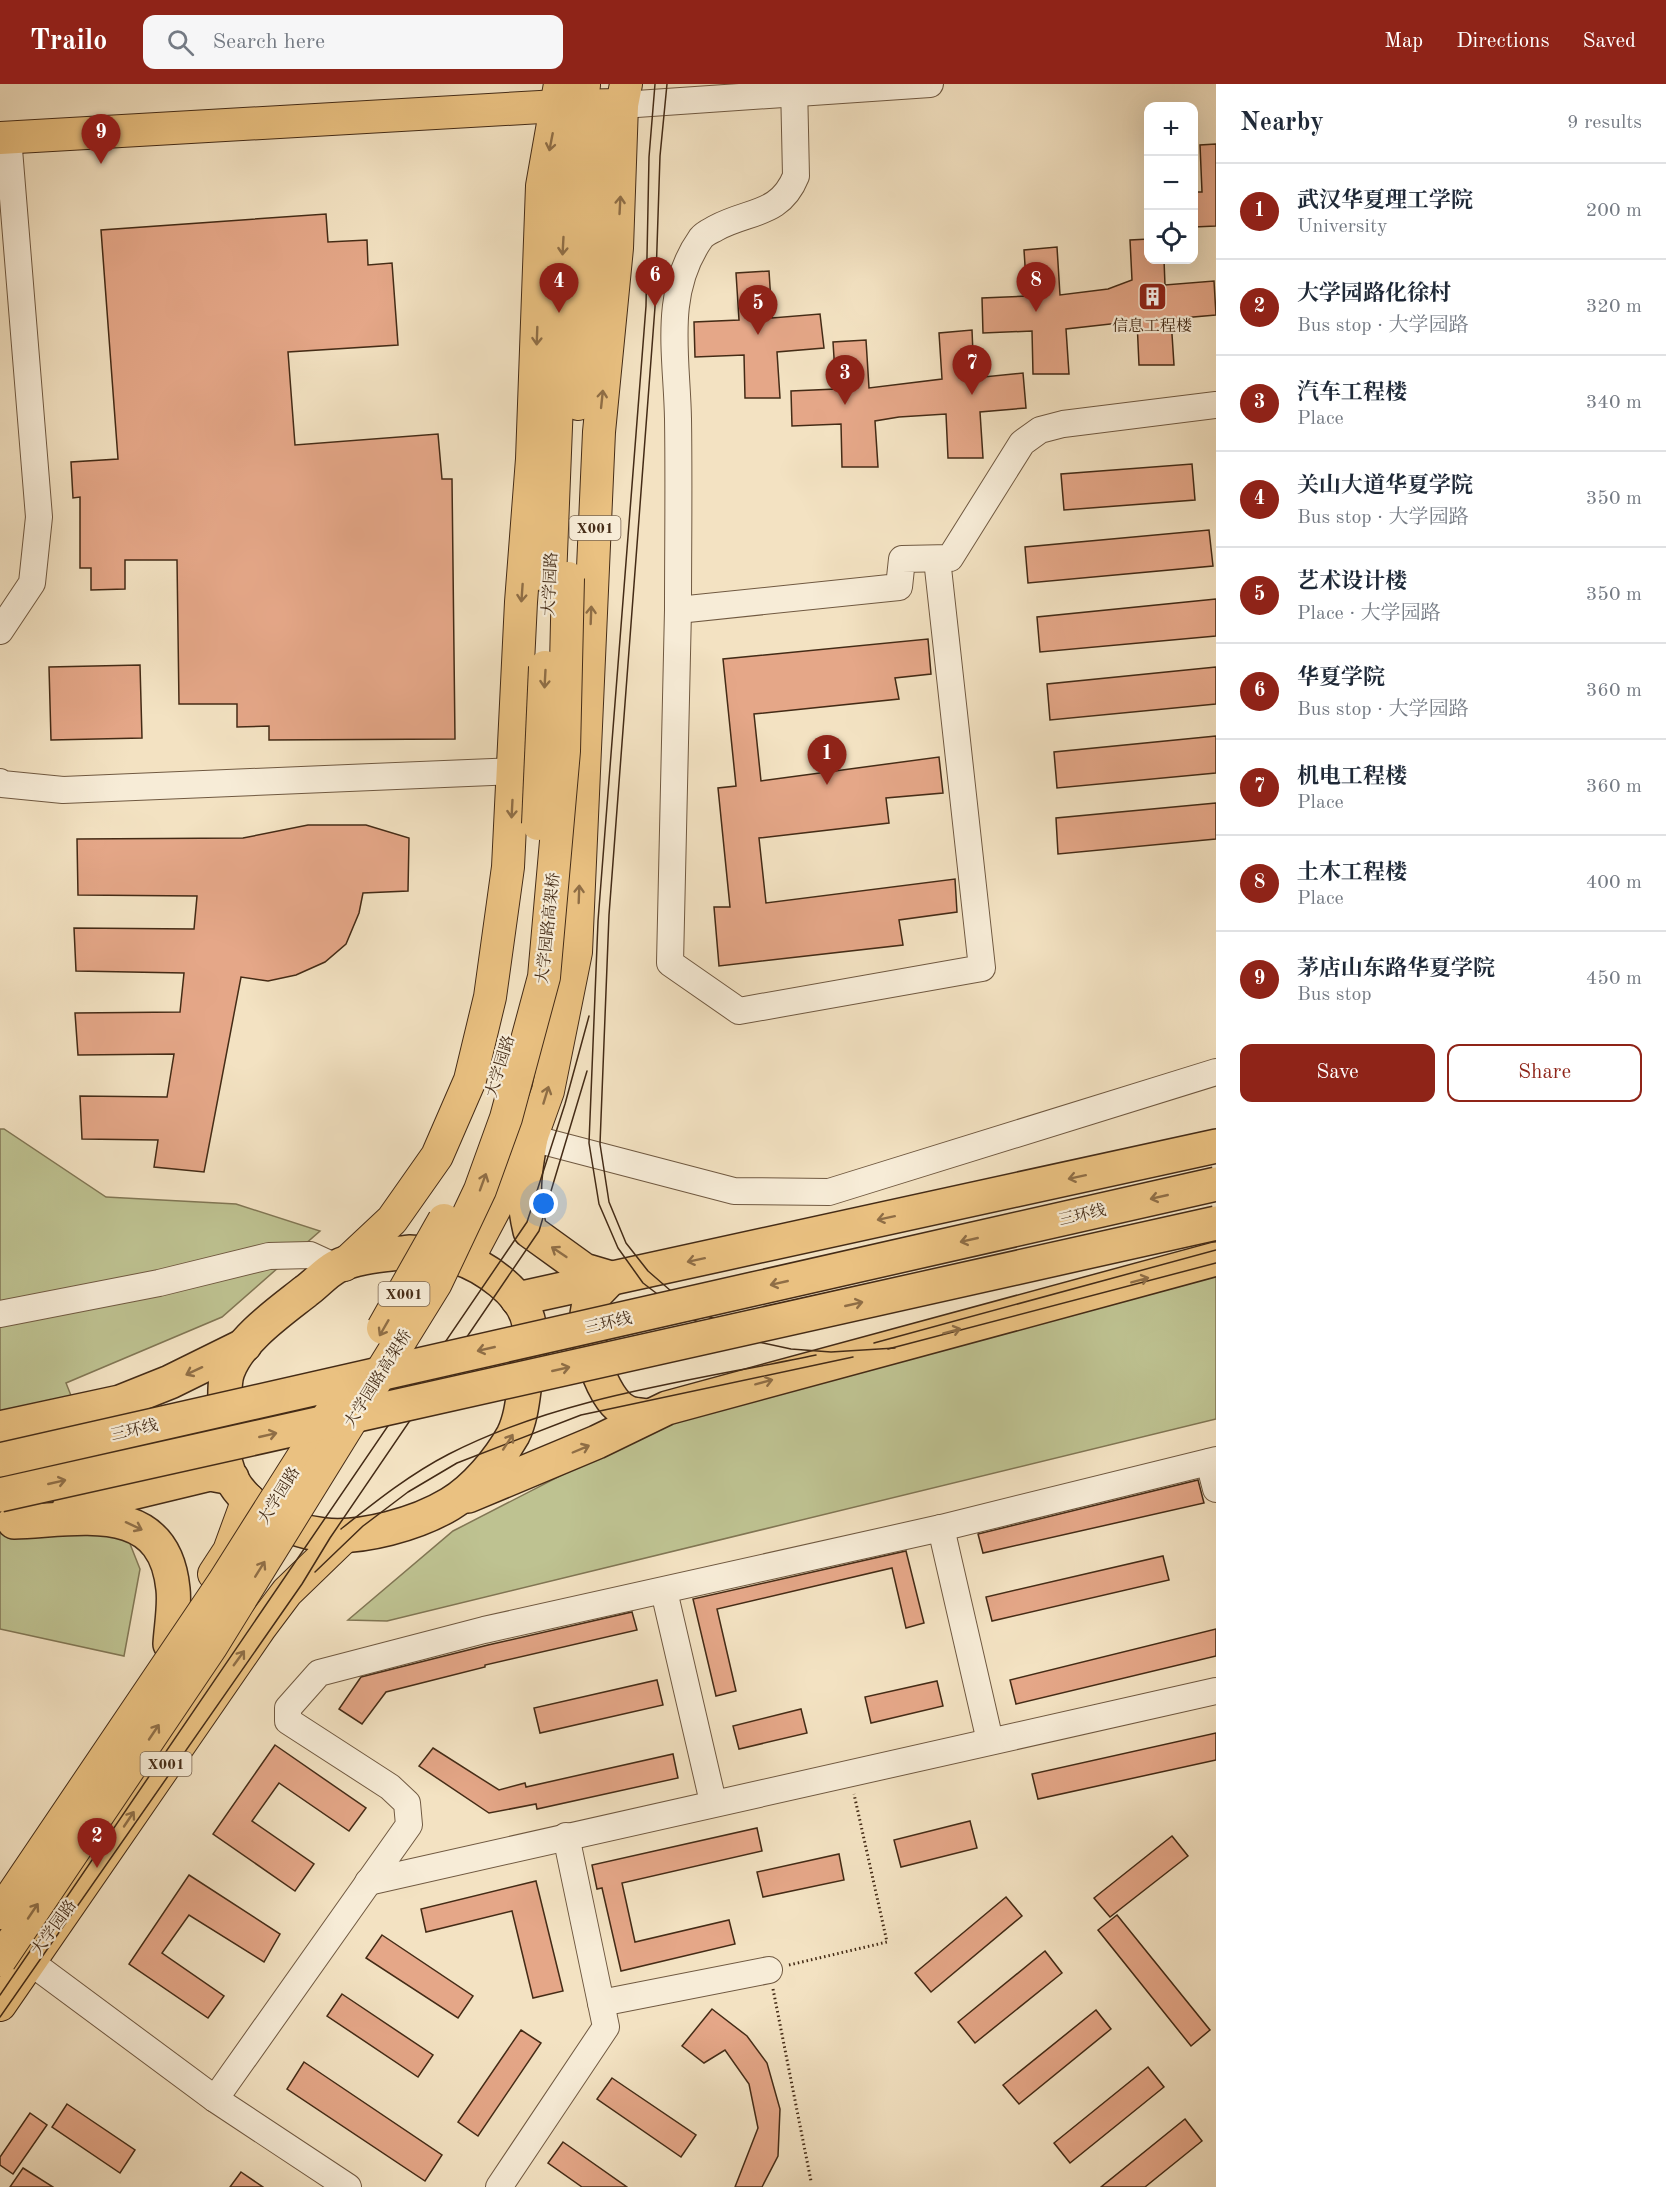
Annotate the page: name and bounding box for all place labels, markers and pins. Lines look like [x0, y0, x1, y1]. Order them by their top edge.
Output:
pin: 9 [82, 115, 120, 164]
pin: 6 [636, 258, 674, 307]
pin: 8 [1016, 262, 1056, 312]
pin: 4 [540, 264, 578, 313]
building icon: 信息工程楼 [1136, 281, 1168, 313]
pin: 5 [738, 286, 777, 335]
place label: 信息工程楼 [1112, 317, 1192, 335]
pin: 7 [952, 346, 992, 395]
pin: 3 [826, 356, 864, 405]
pin: 1 [808, 736, 846, 785]
pin: 2 [78, 1818, 116, 1868]

